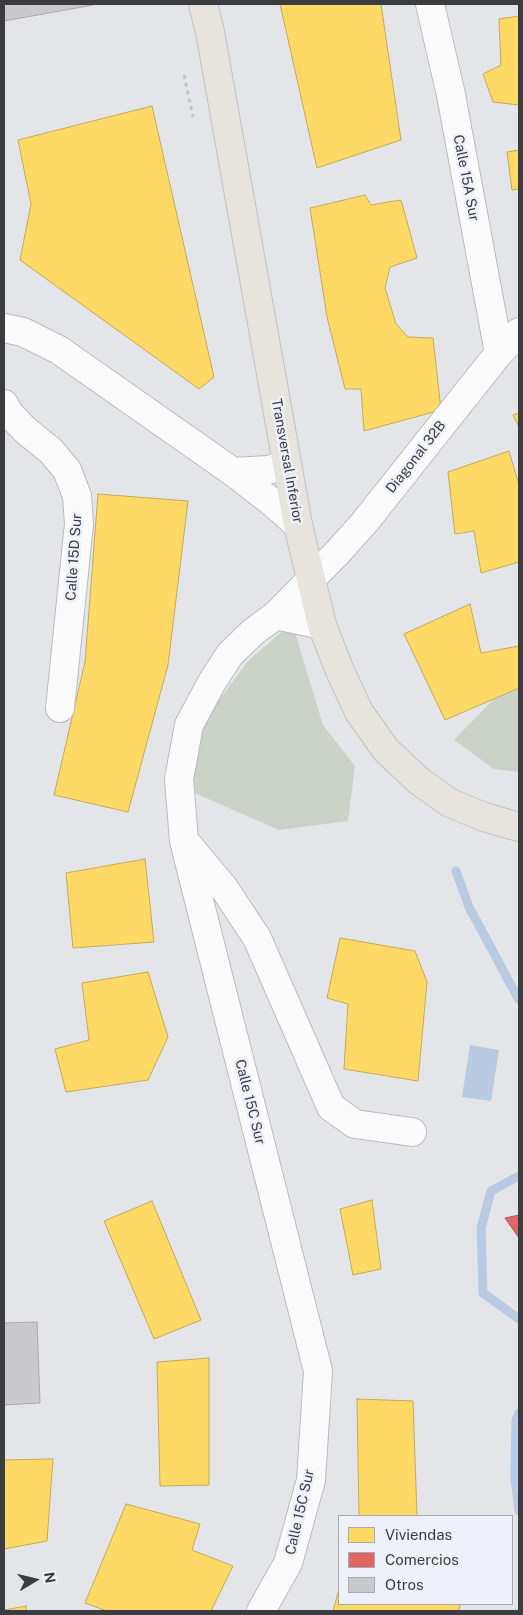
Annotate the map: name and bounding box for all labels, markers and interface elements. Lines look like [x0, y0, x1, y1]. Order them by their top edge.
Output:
street label: Calle 15A Sur [449, 133, 483, 223]
street label: Transversal Inferior [268, 397, 306, 525]
street label: Diagonal 32B [383, 417, 449, 497]
street label: Calle 15D Sur [63, 513, 85, 601]
street label: Calle 15C Sur [231, 1058, 269, 1146]
street label: Calle 15C Sur [282, 1468, 318, 1556]
legend [338, 1515, 513, 1605]
text: Viviendas [385, 1526, 452, 1543]
text: Comercios [385, 1551, 459, 1568]
north arrow [10, 1555, 60, 1605]
text: N [41, 1571, 59, 1584]
text: Otros [385, 1576, 424, 1593]

